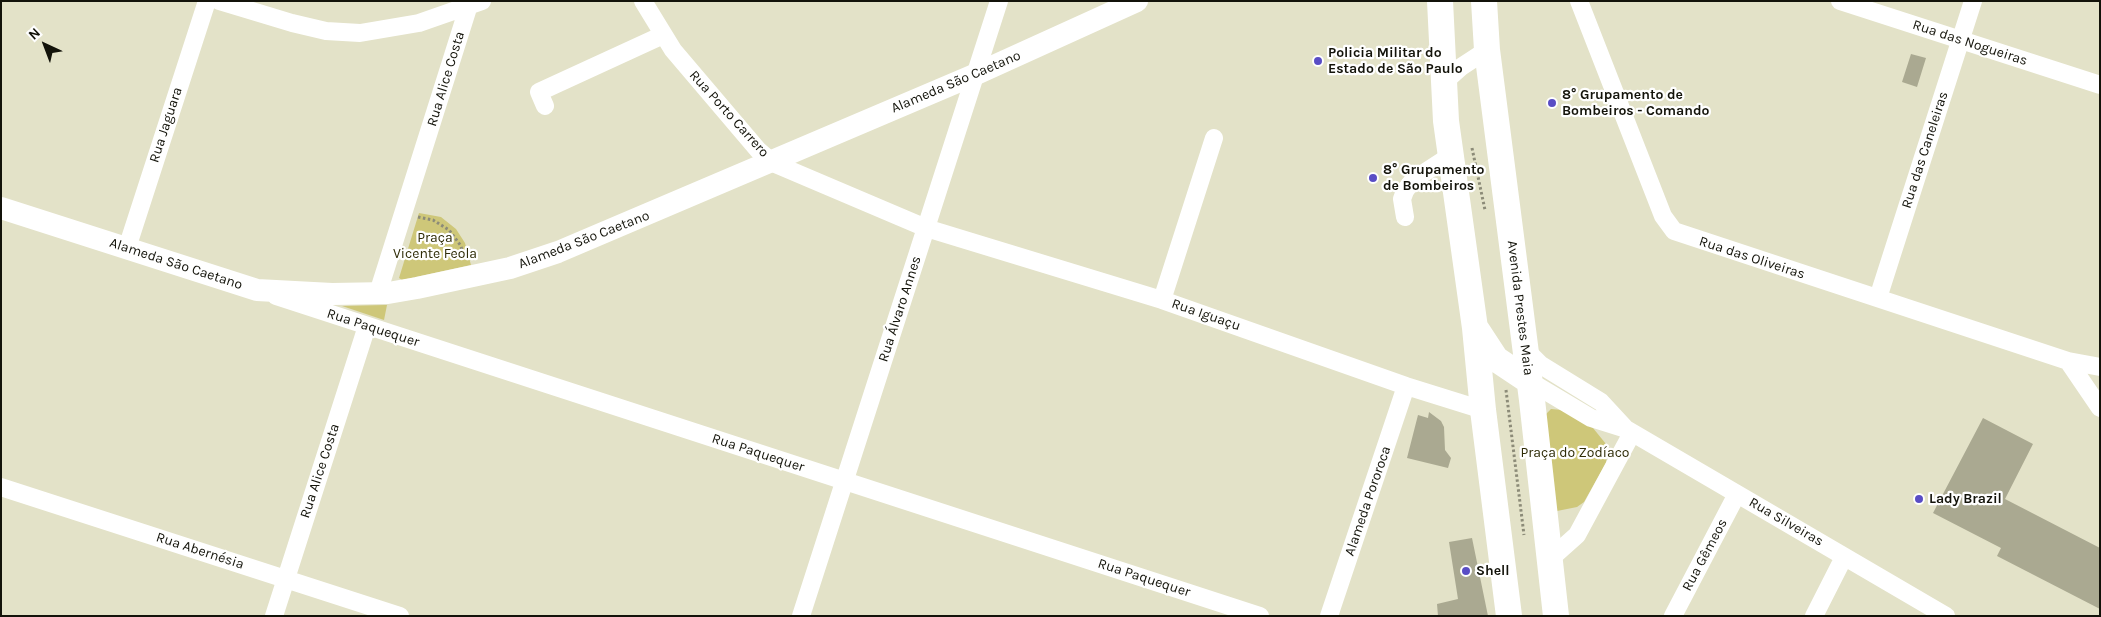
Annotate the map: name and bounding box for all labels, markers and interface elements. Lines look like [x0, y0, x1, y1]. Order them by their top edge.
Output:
street label: Rua das Nogueiras [1910, 16, 2030, 70]
north arrow [20, 20, 70, 70]
text: N [25, 24, 44, 43]
street label: Rua Alice Costa [424, 29, 468, 129]
place label: Policia Militar do Estado de São Paulo [1328, 45, 1463, 78]
street label: Alameda São Caetano [889, 47, 1023, 117]
marker: Policia Militar do Estado de São Paulo [1312, 55, 1324, 67]
street label: Rua Porto Carrero [686, 67, 772, 161]
street label: Rua Jaguara [146, 85, 186, 165]
place label: 8° Grupamento de Bombeiros - Comando [1562, 87, 1710, 120]
street label: Rua das Caneleiras [1898, 89, 1952, 211]
marker: 8° Grupamento de Bombeiros - Comando [1546, 97, 1558, 109]
place label: 8° Grupamento de Bombeiros [1383, 162, 1484, 194]
marker: 8° Grupamento de Bombeiros [1367, 172, 1379, 184]
street label: Alameda São Caetano [516, 207, 652, 273]
park label: Praça Vicente Feola [393, 230, 477, 262]
street label: Rua das Oliveiras [1697, 233, 1807, 283]
street label: Alameda São Caetano [107, 235, 245, 293]
street label: Avenida Prestes Maia [1503, 240, 1537, 376]
street label: Rua Álvaro Annes [875, 254, 925, 364]
street label: Rua Iguaçu [1169, 295, 1243, 335]
street label: Rua Paquequer [325, 305, 421, 351]
street label: Rua Alice Costa [297, 422, 343, 520]
street label: Rua Paquequer [710, 430, 806, 476]
street label: Alameda Pororoca [1341, 444, 1395, 558]
park label: Praça do Zodíaco [1520, 445, 1630, 461]
place label: Lady Brazil [1929, 491, 2002, 507]
marker: Lady Brazil [1913, 493, 1925, 505]
street label: Rua Silveiras [1746, 494, 1826, 550]
street label: Rua Gêmeos [1679, 516, 1731, 594]
street label: Rua Abernésia [154, 529, 246, 573]
street label: Rua Paquequer [1096, 555, 1192, 601]
place label: Shell [1476, 563, 1510, 579]
marker: Shell [1460, 565, 1472, 577]

